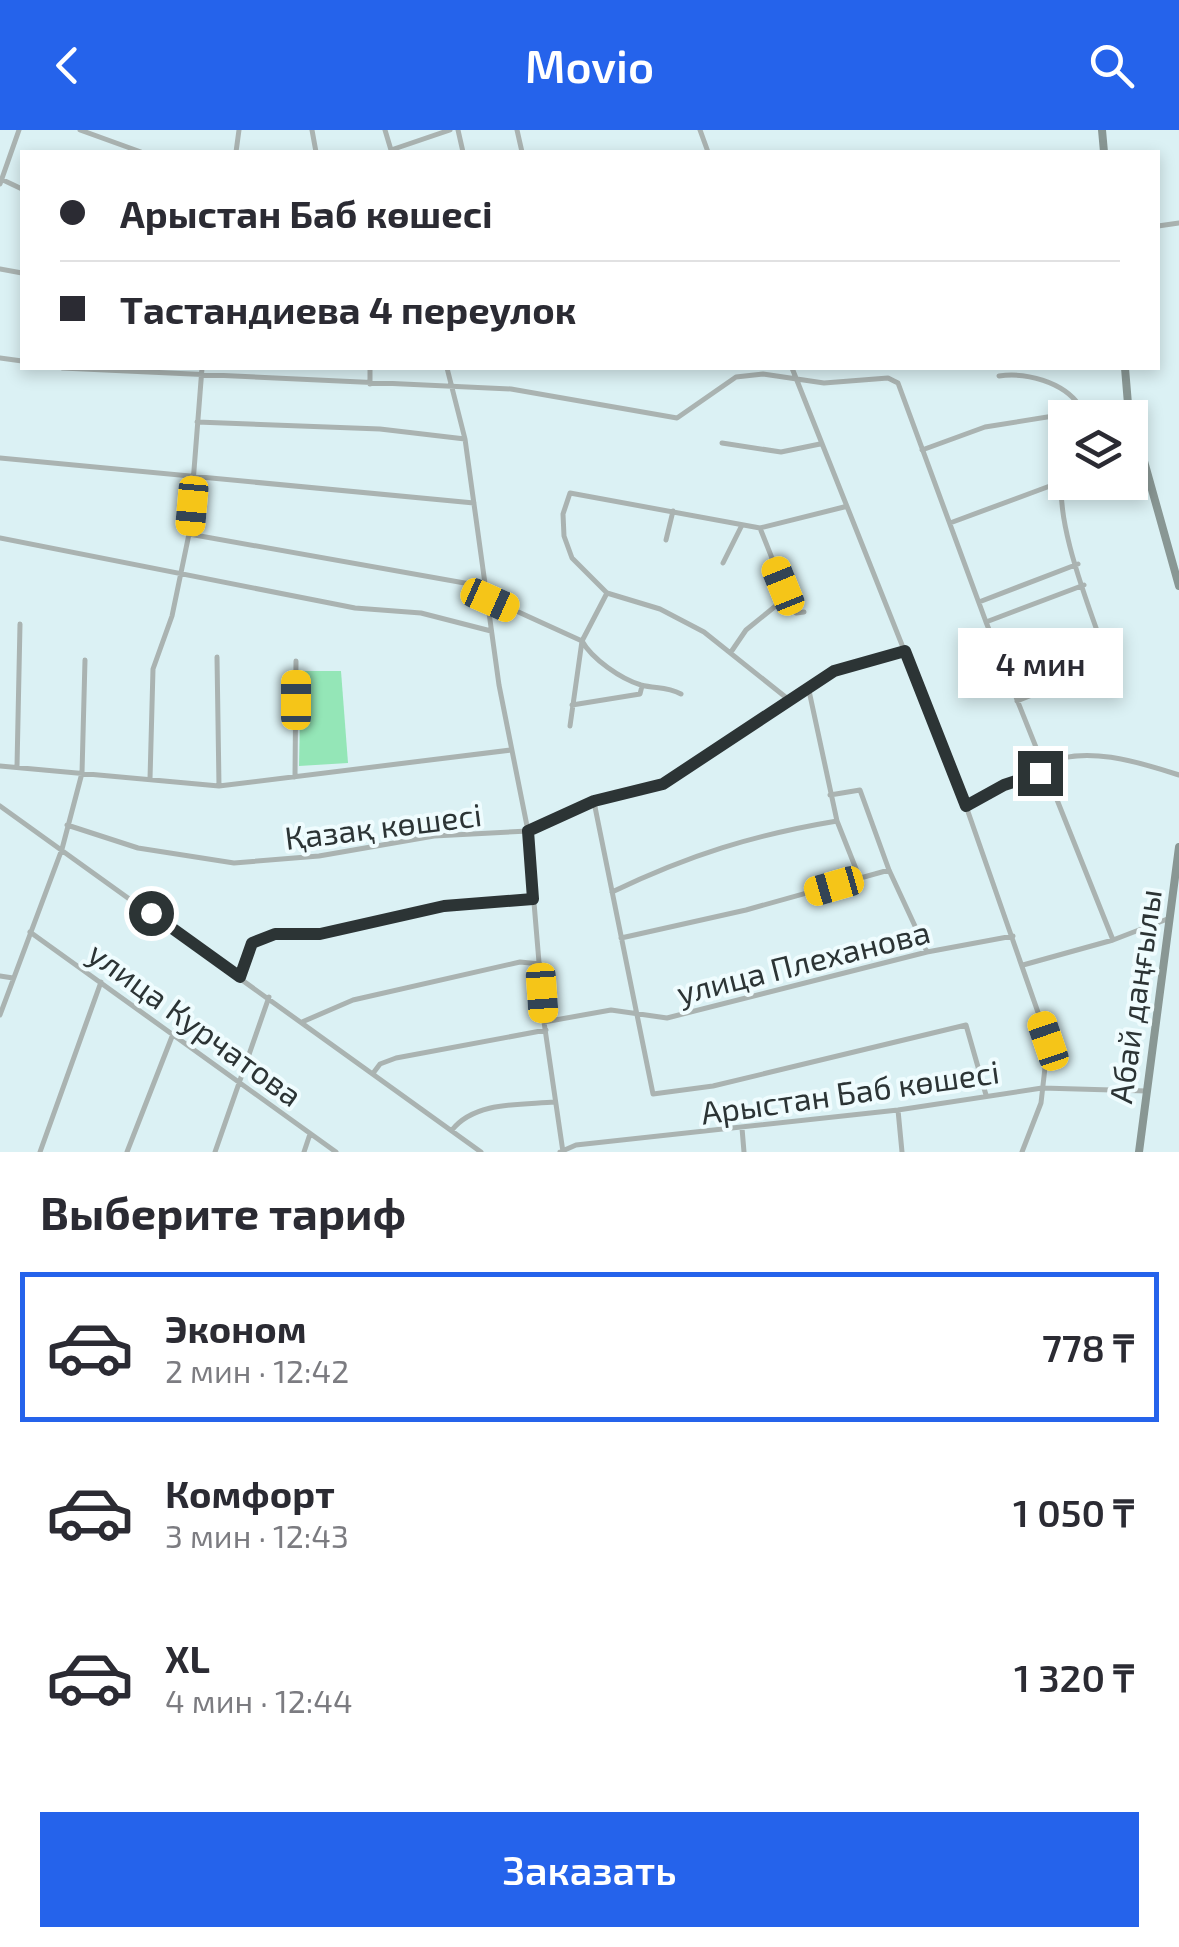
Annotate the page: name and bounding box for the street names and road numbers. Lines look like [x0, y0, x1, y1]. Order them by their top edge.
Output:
street label: Қазақ көшесі [282, 794, 484, 856]
street label: Абай даңғылы [1100, 886, 1168, 1106]
street label: улица Плеханова [672, 911, 934, 1012]
street label: улица Курчатова [81, 933, 310, 1114]
street label: Арыстан Баб көшесі [698, 1051, 1002, 1131]

